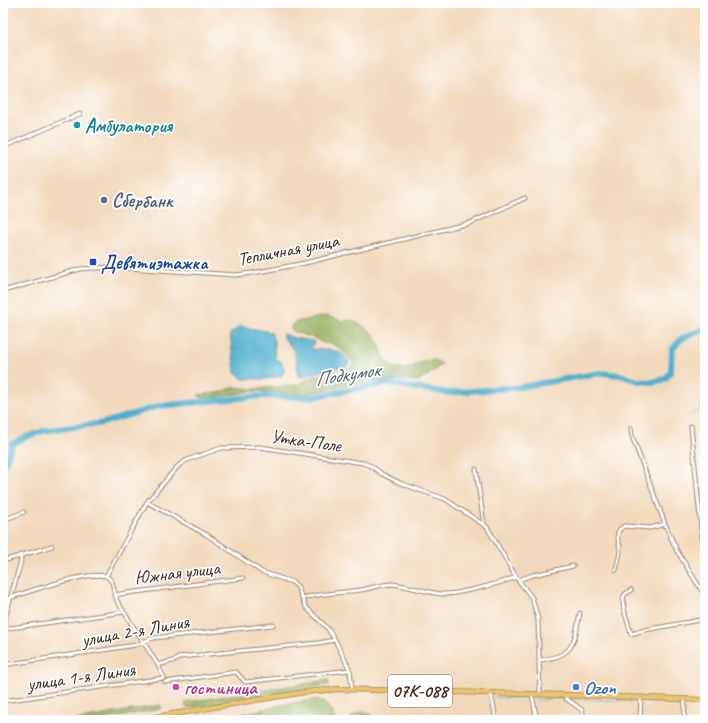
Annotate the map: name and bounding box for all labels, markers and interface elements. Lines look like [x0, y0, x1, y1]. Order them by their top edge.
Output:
place label: Амбулатория [85, 114, 174, 138]
marker: Амбулатория [72, 120, 82, 130]
place label: Сбербанк [112, 189, 174, 213]
marker: Сбербанк [99, 195, 109, 205]
street label: Тепличная улица [236, 228, 342, 272]
place label: Девятиэтажка [101, 251, 209, 275]
marker: Девятиэтажка [88, 257, 98, 267]
water label: Подкумок [313, 357, 385, 392]
street label: Утка-Поле [269, 424, 344, 458]
street label: Южная улица [133, 556, 222, 590]
street label: улица 2-я Линия [79, 610, 192, 652]
street label: улица 1-я Линия [25, 657, 138, 697]
road number: 07К-088 [388, 675, 452, 707]
place label: гостиница [184, 676, 258, 700]
place label: Ozon [584, 676, 616, 700]
marker: гостиница [171, 682, 181, 692]
marker: Ozon [571, 682, 581, 692]

